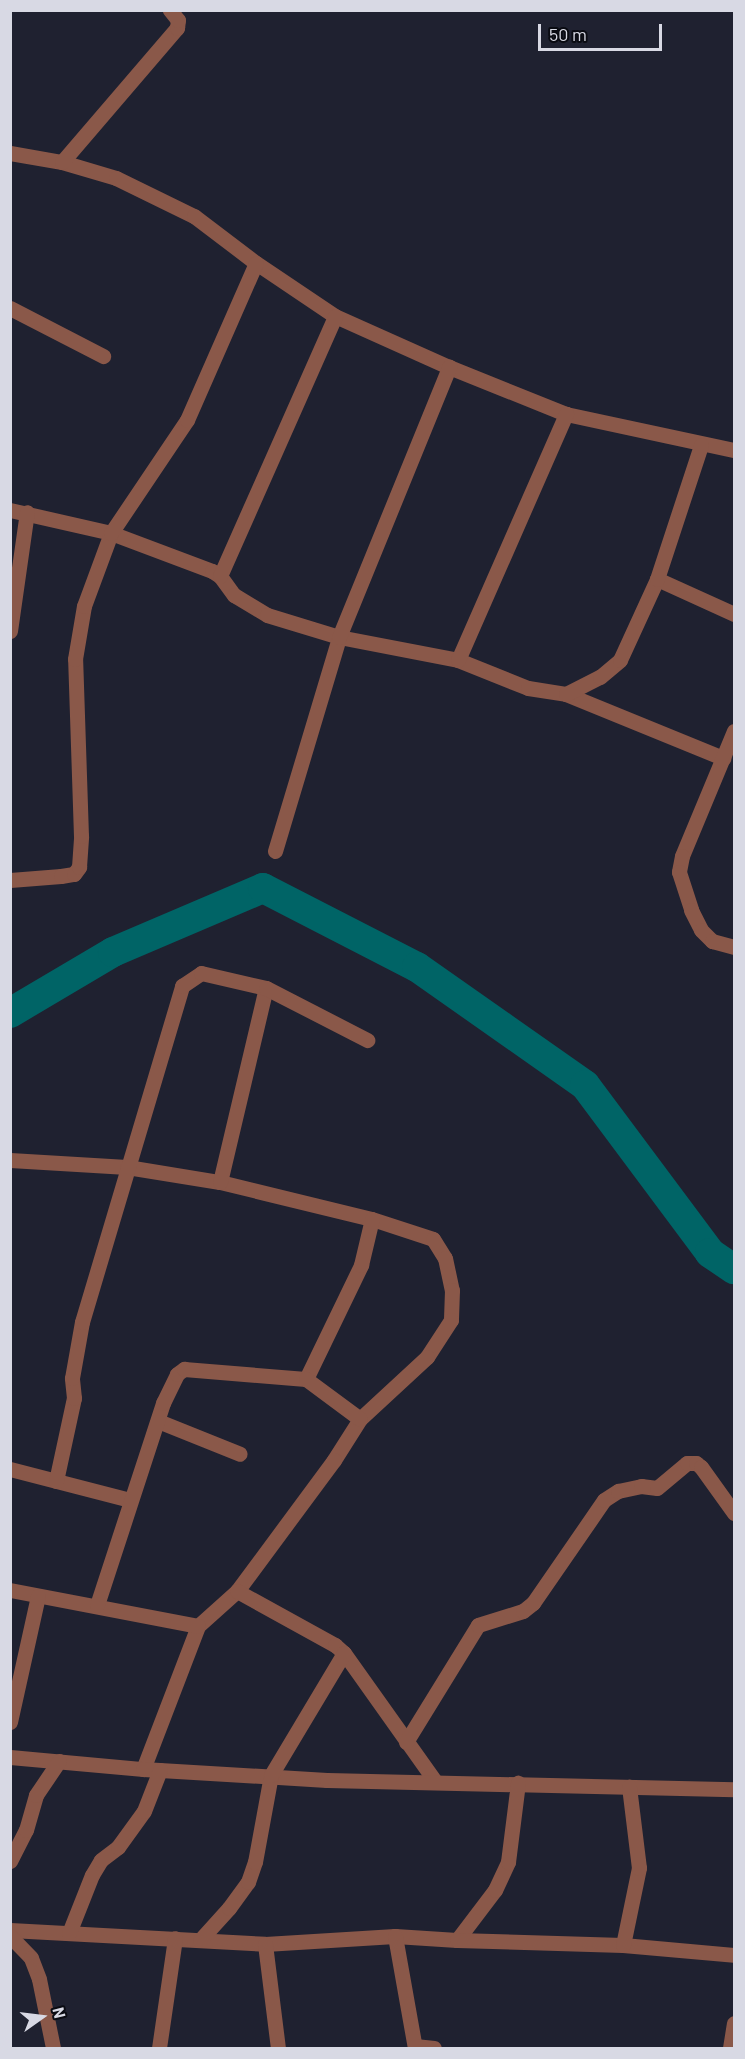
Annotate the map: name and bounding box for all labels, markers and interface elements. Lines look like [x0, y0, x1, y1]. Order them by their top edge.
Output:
scale bar [541, 12, 666, 50]
text: 50 m [549, 23, 587, 45]
north arrow [12, 1987, 72, 2047]
text: N [49, 2005, 70, 2020]

